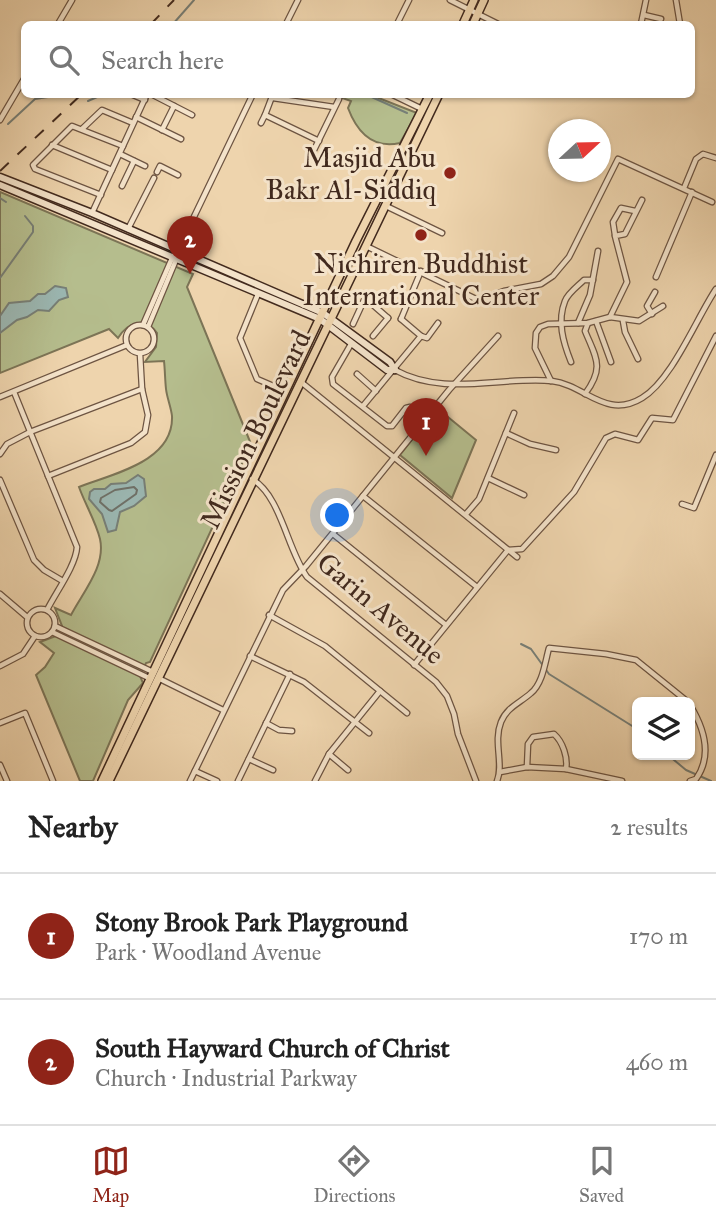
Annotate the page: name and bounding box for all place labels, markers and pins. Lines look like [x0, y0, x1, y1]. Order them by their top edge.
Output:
place label: Masjid Abu Bakr Al-Siddiq [265, 140, 437, 207]
marker: Masjid Abu Bakr Al-Siddiq [442, 165, 458, 181]
pin: 2 [167, 216, 213, 274]
marker: Nichiren Buddhist International Center [413, 227, 429, 243]
place label: Nichiren Buddhist International Center [303, 246, 540, 313]
pin: 1 [403, 398, 449, 456]

